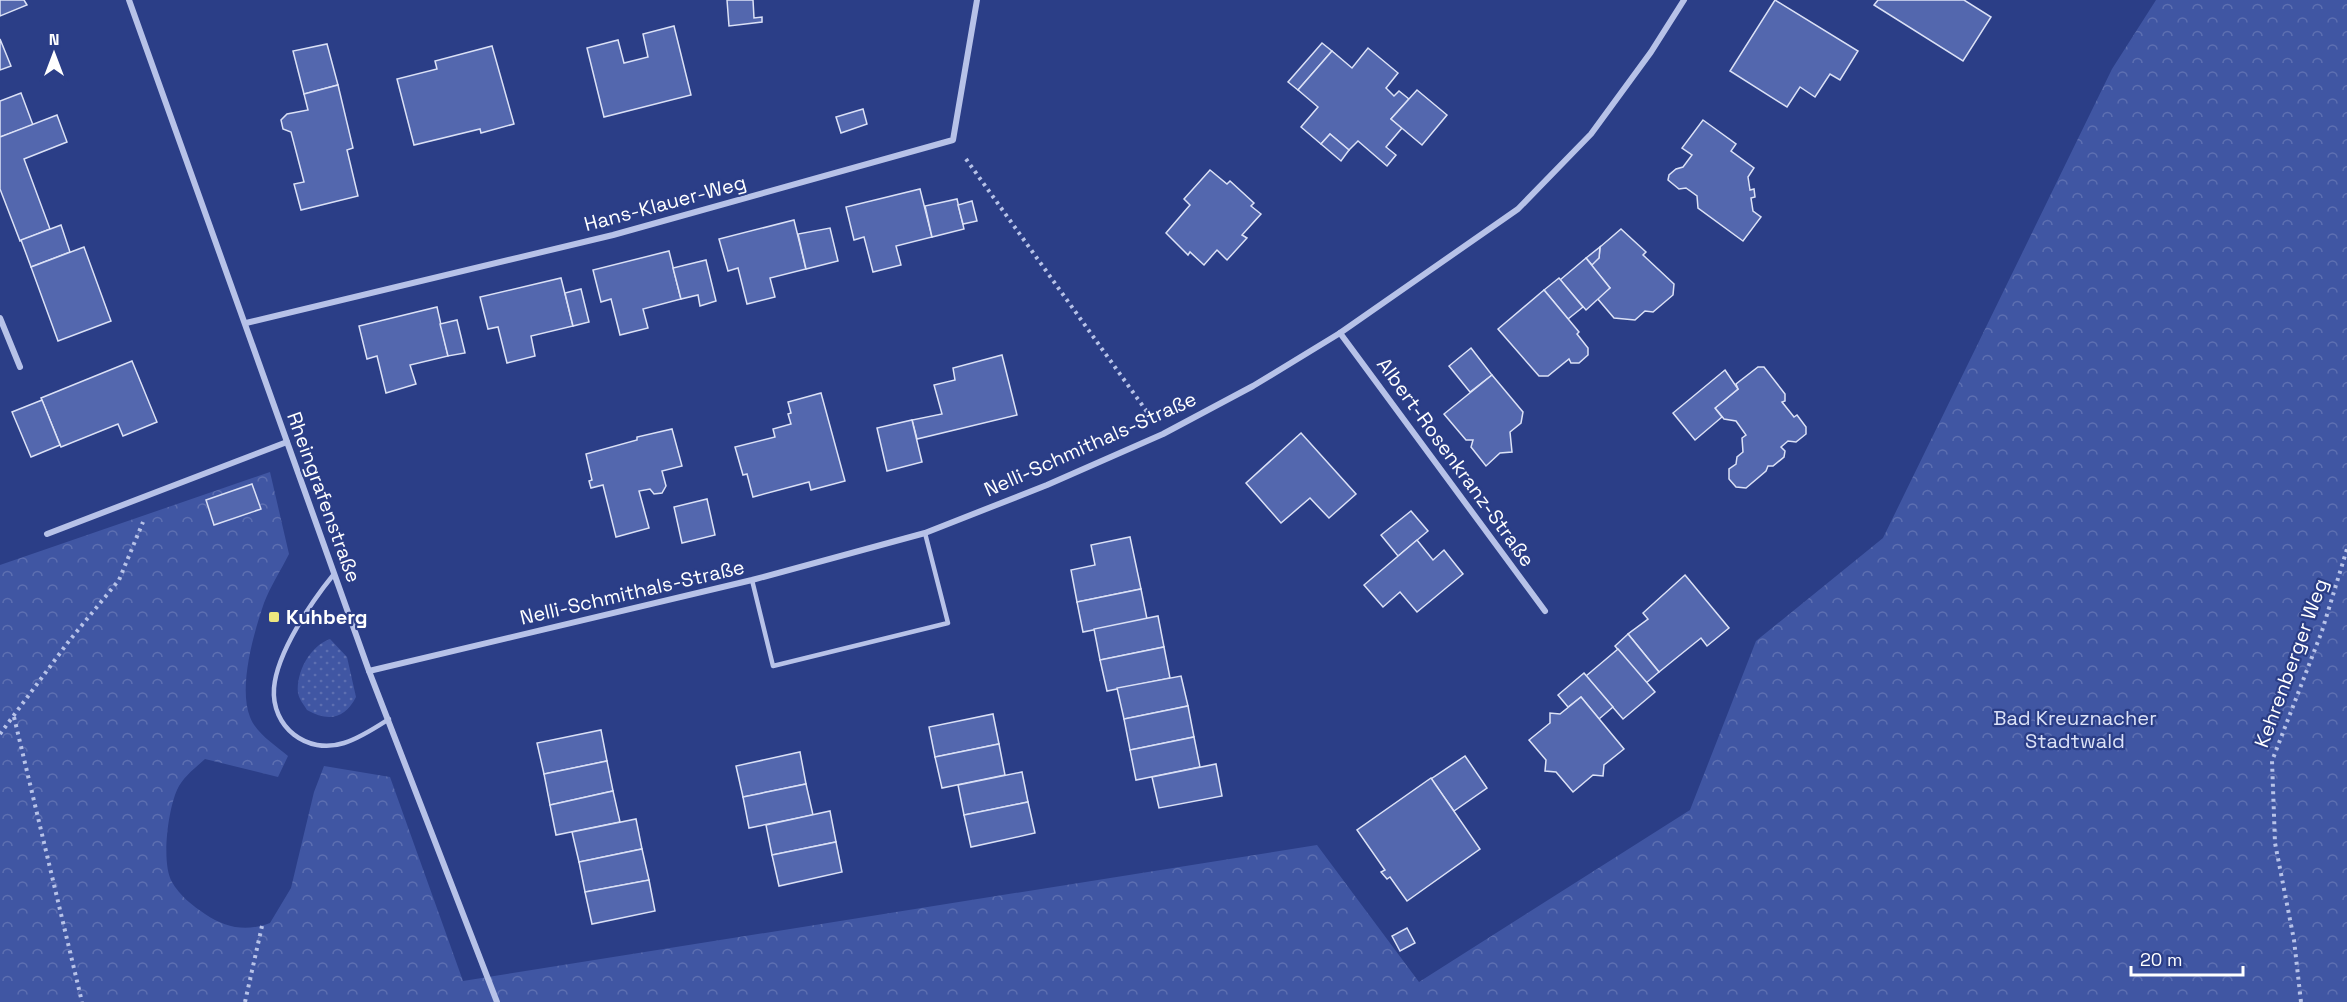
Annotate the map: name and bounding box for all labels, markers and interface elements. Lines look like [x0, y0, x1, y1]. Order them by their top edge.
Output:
north arrow [24, 24, 84, 84]
text: N [49, 29, 59, 50]
street label: Hans-Klauer-Weg [581, 169, 749, 237]
street label: Albert-Rosenkranz-Straße [1371, 352, 1541, 572]
street label: Nelli-Schmithals-Straße [980, 385, 1200, 503]
street label: Rheingrafenstraße [281, 408, 367, 586]
street label: Nelli-Schmithals-Straße [517, 554, 747, 630]
street label: Kehrenberger Weg [2248, 575, 2334, 751]
place label: Kuhberg [286, 604, 368, 630]
marker: Kuhberg [267, 610, 281, 624]
park label: Bad Kreuznacher Stadtwald [1993, 705, 2157, 754]
scale bar [2131, 939, 2244, 977]
text: 20 m [2140, 948, 2183, 971]

